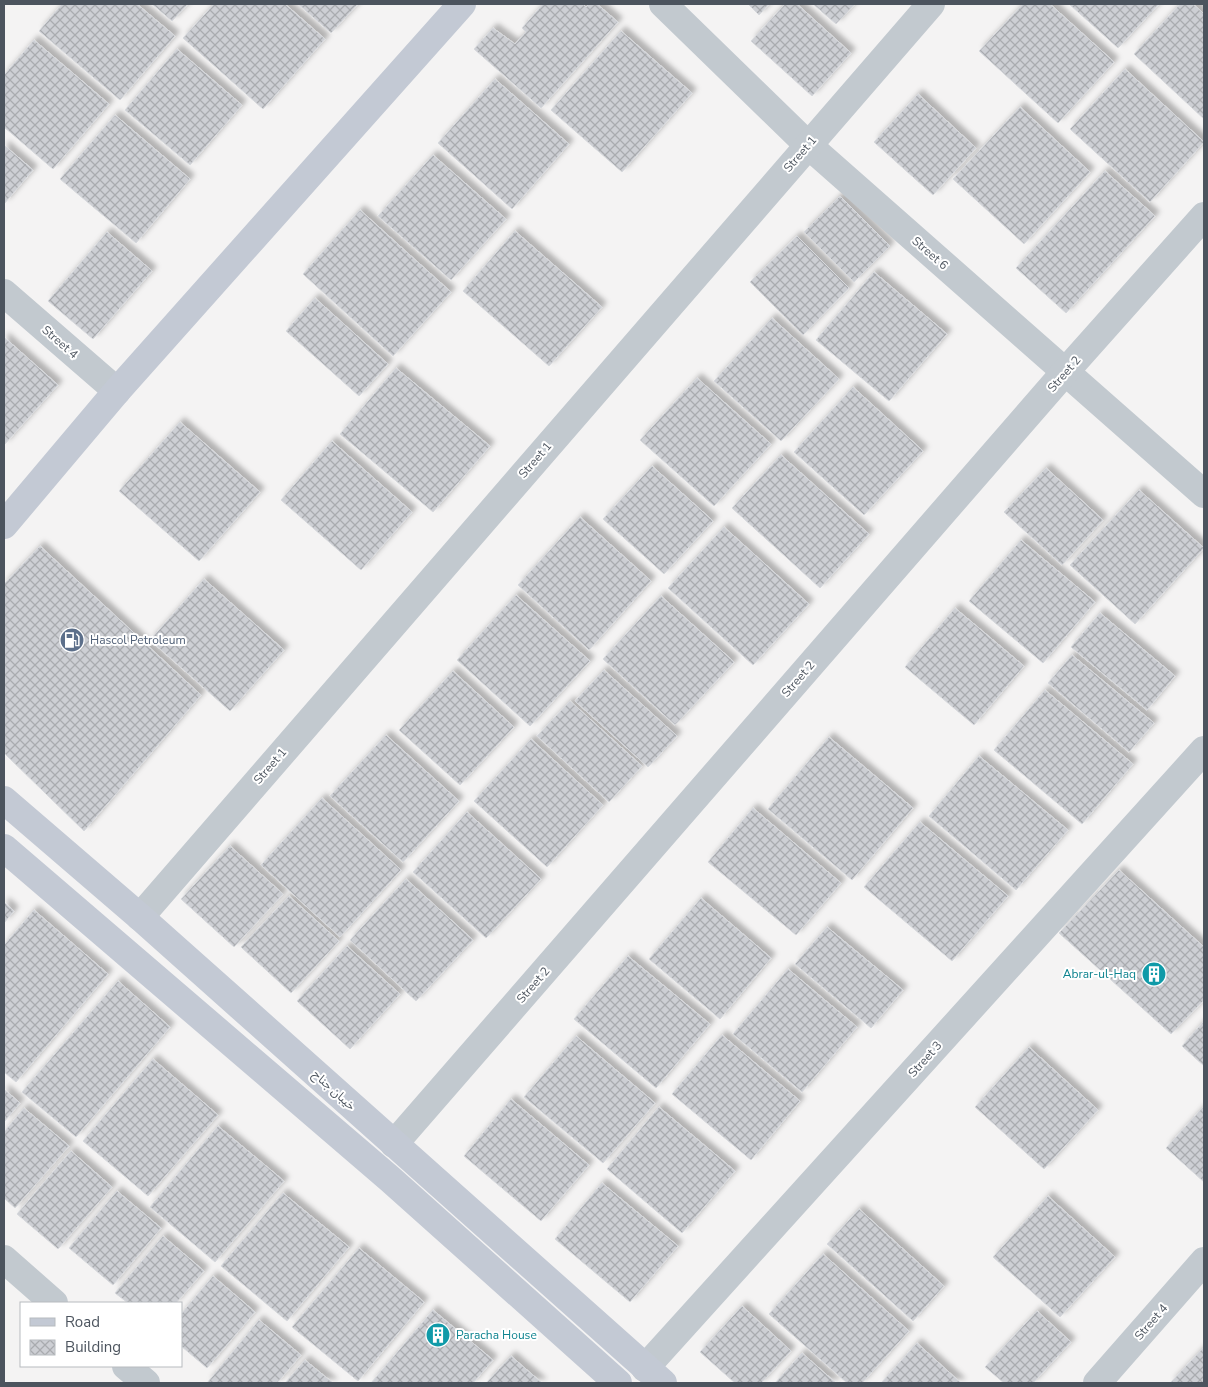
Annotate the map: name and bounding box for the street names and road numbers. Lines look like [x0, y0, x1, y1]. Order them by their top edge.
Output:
street label: Street 1 [780, 133, 820, 175]
street label: Street 6 [909, 233, 951, 273]
street label: Street 4 [39, 322, 81, 362]
street label: Street 2 [1044, 353, 1084, 395]
street label: Street 1 [515, 439, 555, 481]
street label: Street 2 [778, 658, 818, 700]
street label: Street 1 [250, 745, 290, 787]
street label: Street 2 [513, 964, 553, 1006]
street label: Street 3 [905, 1038, 945, 1080]
street label: خیبان جناح [308, 1066, 359, 1114]
street label: Street 4 [1131, 1301, 1171, 1343]

